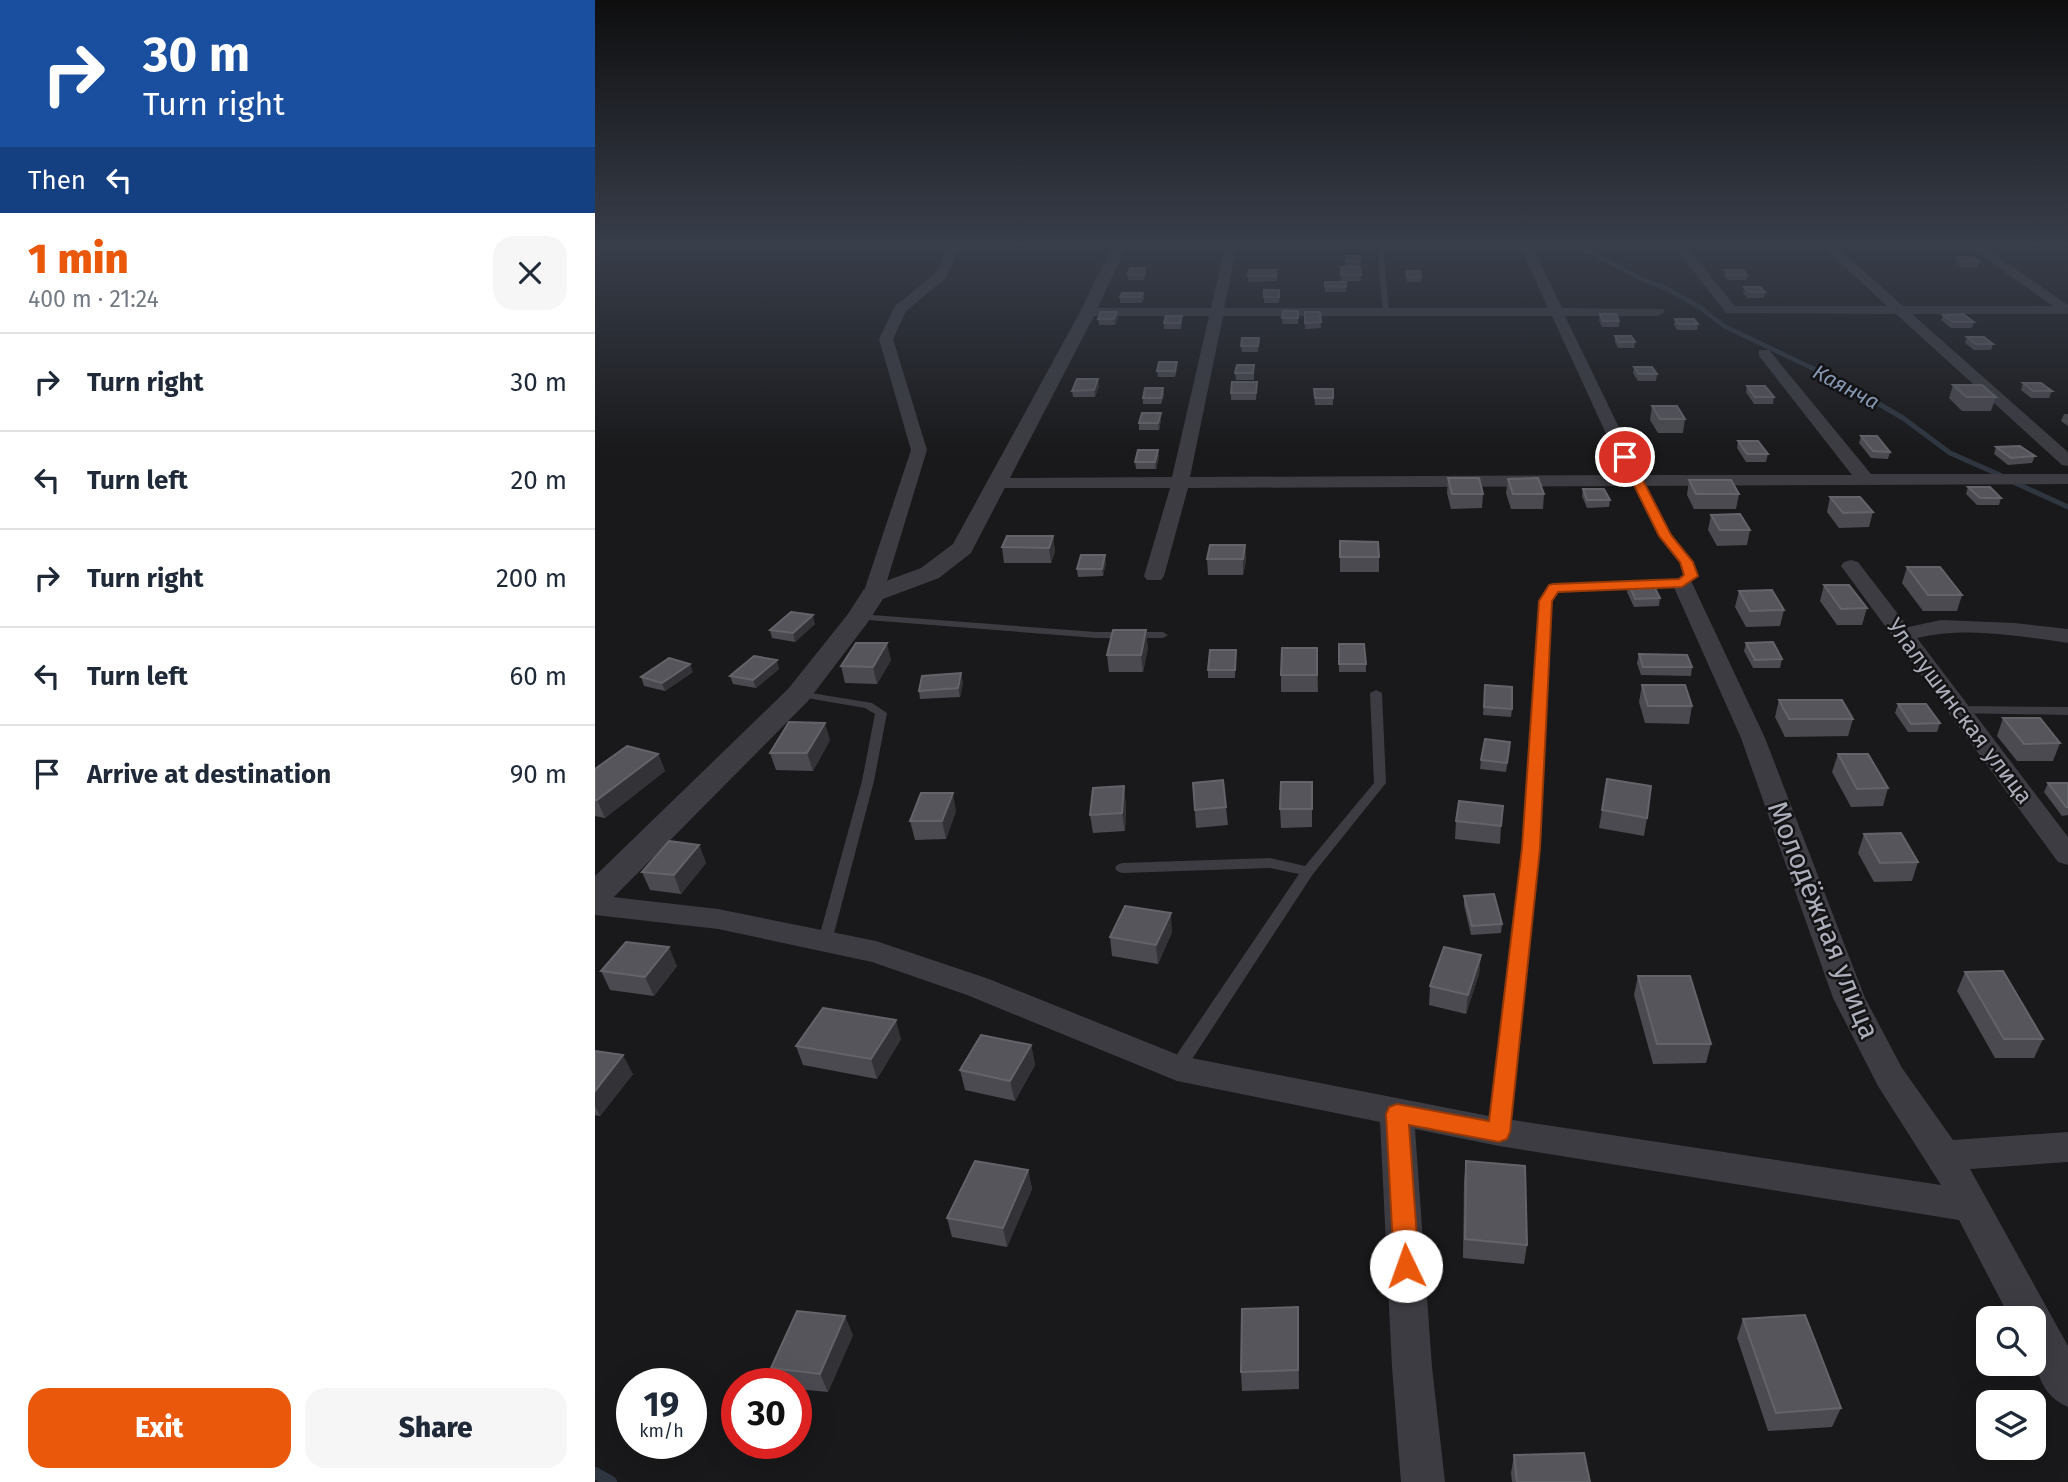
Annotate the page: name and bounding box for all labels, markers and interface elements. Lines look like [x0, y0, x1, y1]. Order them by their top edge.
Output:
text: 30 m [143, 25, 250, 84]
icon: right [28, 28, 119, 119]
text: Turn right [143, 85, 285, 123]
icon: left [100, 161, 138, 199]
text: Then [28, 165, 86, 196]
text: 1 min [28, 234, 129, 284]
button: close [493, 236, 567, 310]
text: 400 m · 21:24 [28, 285, 159, 313]
water label: Каянча [1808, 359, 1884, 415]
icon: right [28, 363, 66, 401]
text: Turn right [87, 367, 204, 398]
text: 30 m [510, 367, 567, 398]
pin [1595, 427, 1655, 487]
icon: arrive [1606, 438, 1644, 476]
icon: left [28, 461, 66, 499]
text: Turn left [87, 465, 188, 496]
text: 20 m [510, 465, 567, 496]
icon: right [28, 559, 66, 597]
text: Turn right [87, 563, 204, 594]
text: 200 m [496, 563, 567, 594]
street label: Улалушинская улица [1881, 613, 2039, 809]
icon: left [28, 657, 66, 695]
text: Turn left [87, 661, 188, 692]
text: 60 m [509, 661, 567, 692]
icon: arrive [28, 755, 66, 793]
text: Arrive at destination [87, 759, 331, 790]
text: 90 m [510, 759, 567, 790]
street label: Молодёжная улица [1761, 797, 1886, 1044]
position arrow [1369, 1229, 1443, 1303]
map controls [1976, 1306, 2046, 1460]
button: search [1976, 1306, 2046, 1376]
speed limit sign: 30 [721, 1368, 812, 1459]
text: 19 [644, 1383, 679, 1425]
button: Exit [28, 1388, 291, 1468]
button: Share [305, 1388, 567, 1468]
button: layers [1976, 1390, 2046, 1460]
text: km/h [639, 1420, 684, 1442]

